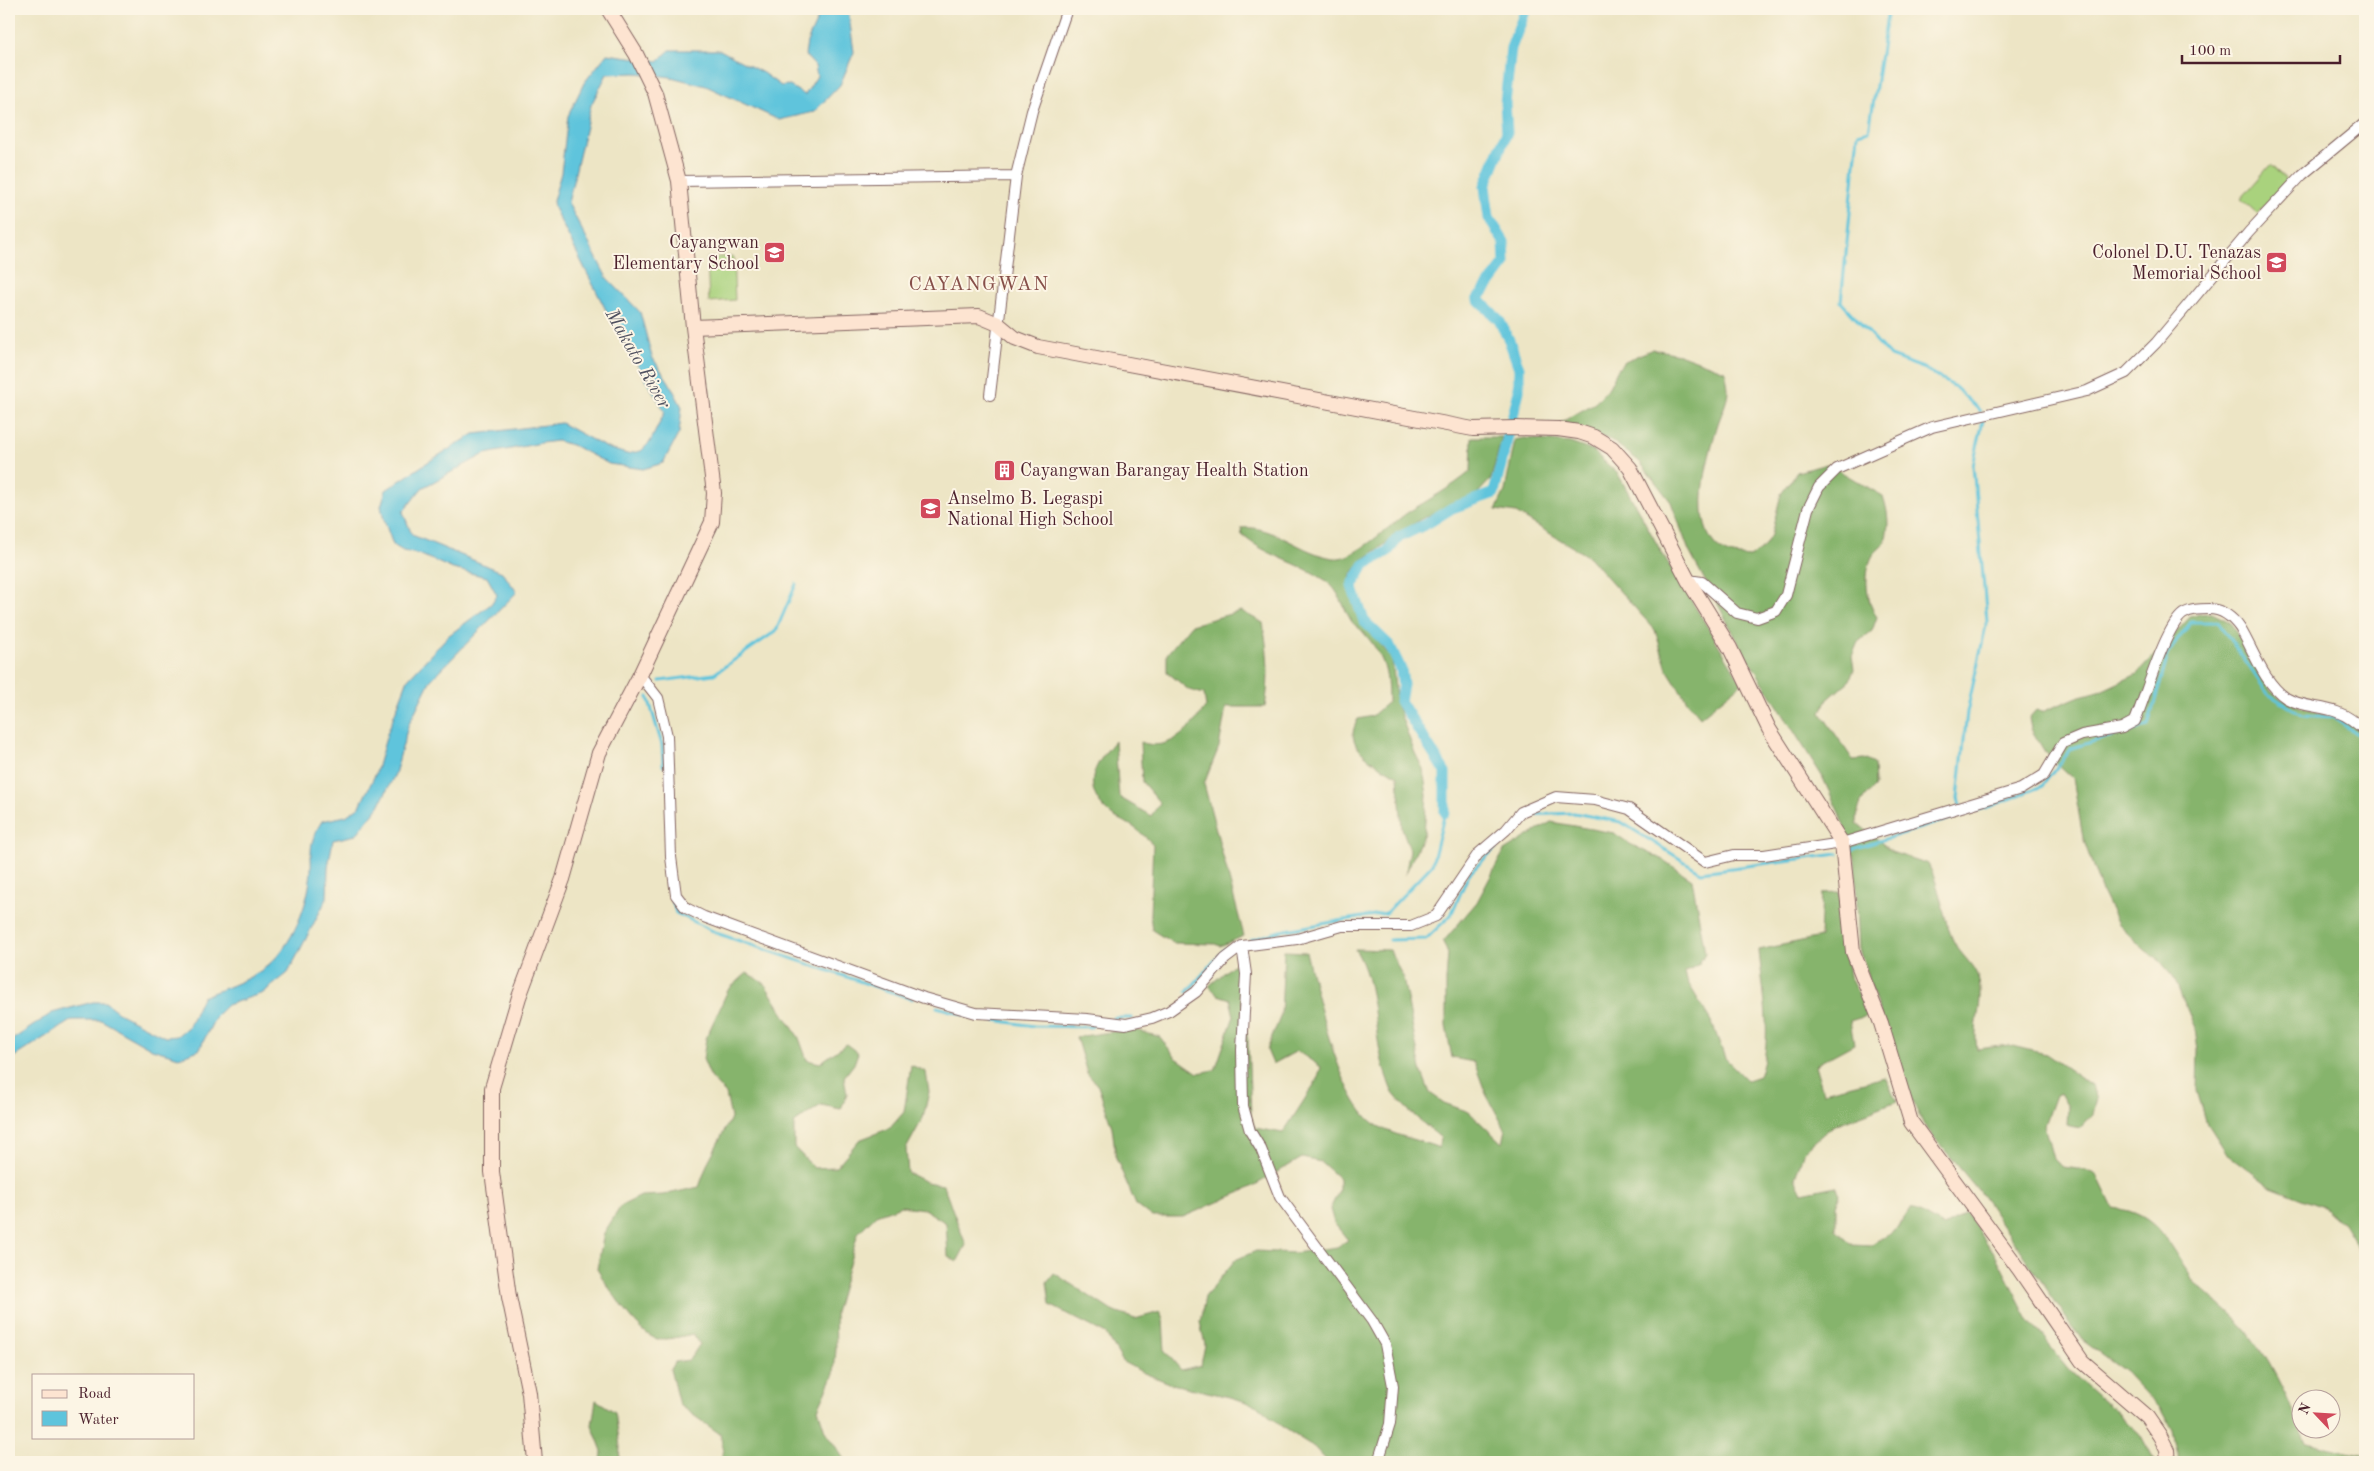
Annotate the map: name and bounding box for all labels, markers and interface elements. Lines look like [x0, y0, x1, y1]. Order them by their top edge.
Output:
scale bar [2182, 32, 2339, 64]
text: 100 m [2189, 44, 2231, 59]
place label: Cayangwan Elementary School [612, 234, 759, 273]
school or university icon: Cayangwan Elementary School [763, 240, 787, 264]
place label: Colonel D.U. Tenazas Memorial School [2092, 244, 2261, 283]
school or university icon: Colonel D.U. Tenazas Memorial School [2265, 250, 2289, 274]
district label: CAYANGWAN [909, 275, 1049, 295]
water label: Makato River [600, 305, 673, 413]
building icon: Cayangwan Barangay Health Station [992, 458, 1016, 482]
place label: Cayangwan Barangay Health Station [1020, 462, 1309, 480]
place label: Anselmo B. Legaspi National High School [947, 490, 1114, 529]
school or university icon: Anselmo B. Legaspi National High School [919, 496, 943, 520]
legend [32, 1374, 195, 1438]
text: Road [78, 1387, 112, 1402]
north arrow [2292, 1388, 2342, 1438]
text: N [2297, 1401, 2314, 1417]
text: Water [78, 1413, 119, 1428]

